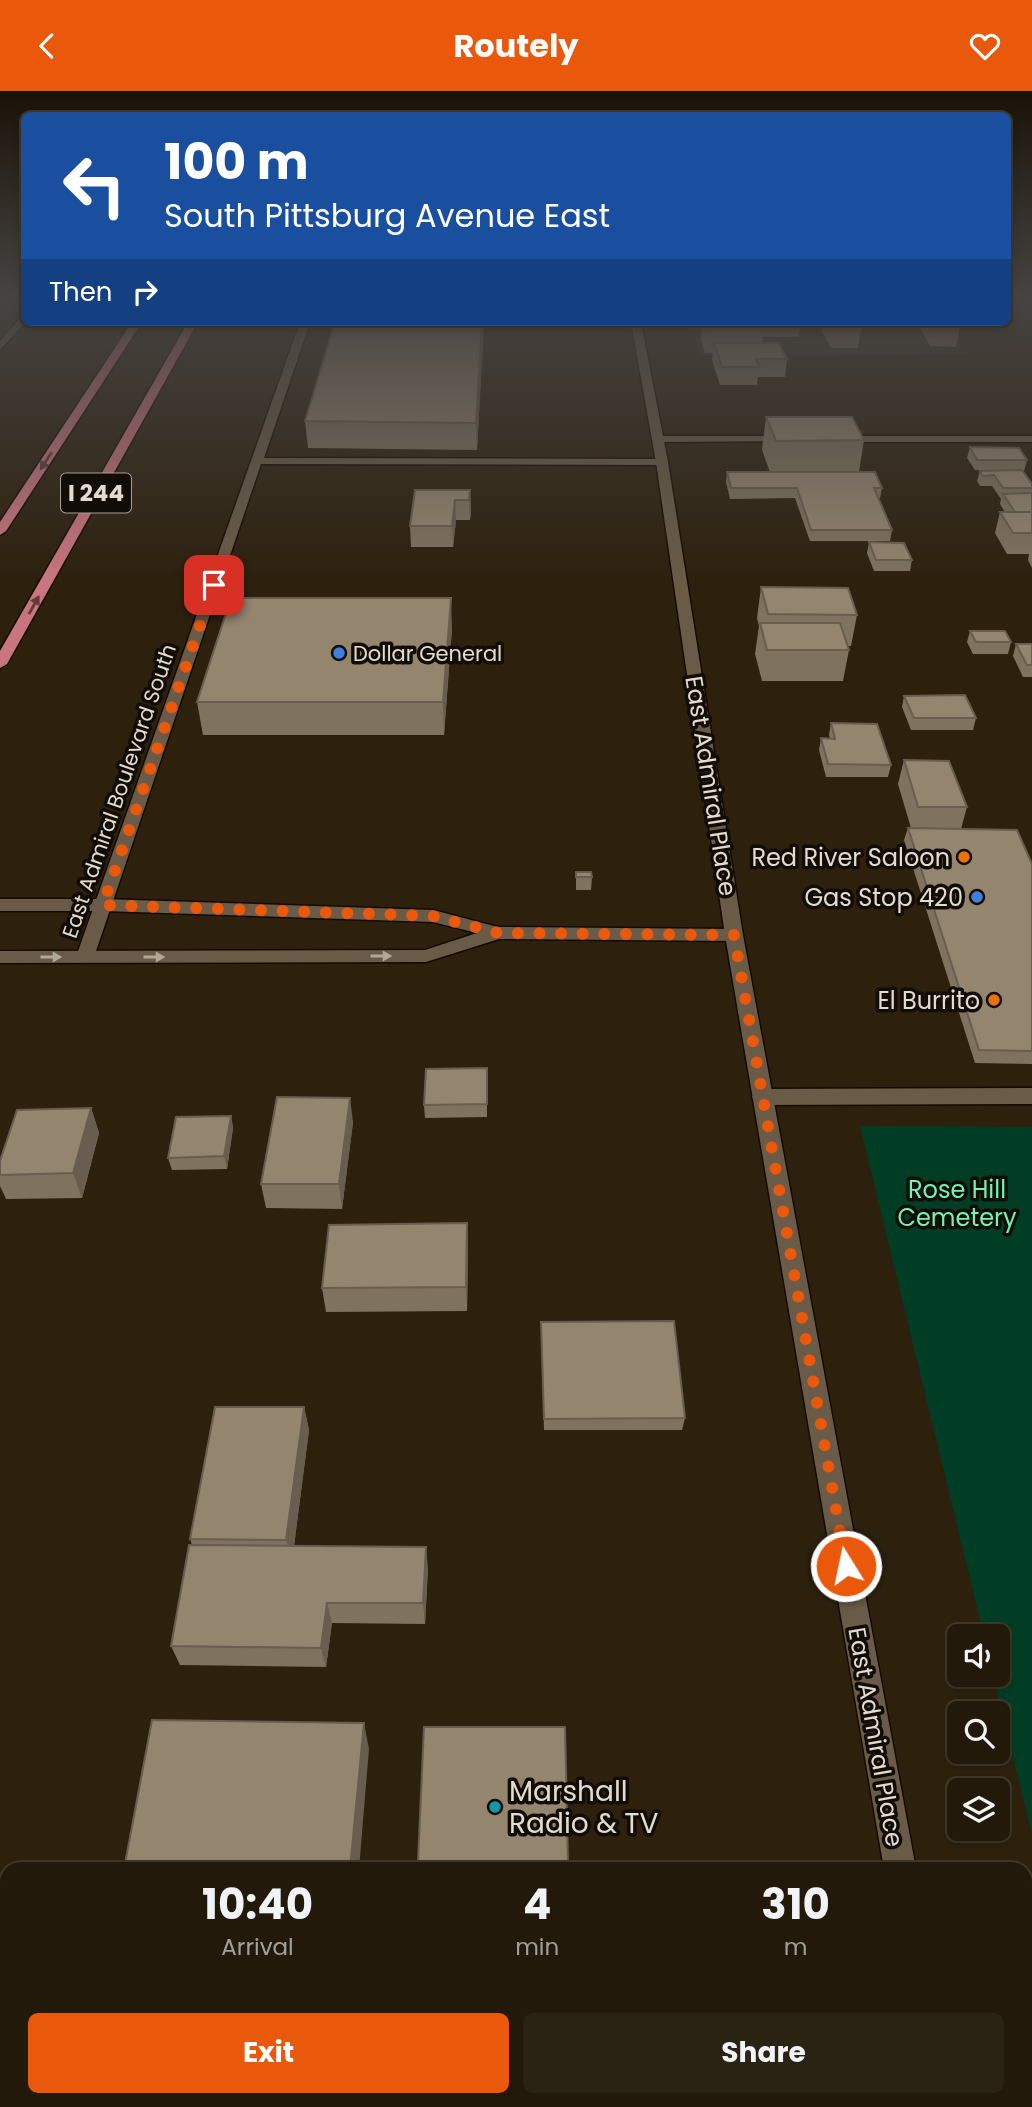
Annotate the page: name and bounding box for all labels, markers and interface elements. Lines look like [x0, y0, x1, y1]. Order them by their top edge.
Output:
text: Routely [453, 23, 579, 68]
icon: back [28, 27, 66, 65]
icon: heart [966, 27, 1004, 65]
text: 100 m [164, 128, 309, 196]
icon: left [49, 140, 140, 231]
text: South Pittsburg Avenue East [164, 193, 610, 238]
icon: right [126, 273, 164, 311]
text: Then [49, 274, 112, 310]
one-way arrow [39, 451, 52, 471]
road number: I 244 [61, 473, 131, 513]
pin [184, 555, 244, 615]
icon: arrive [195, 566, 233, 604]
one-way arrow [28, 595, 40, 615]
place label: Dollar General [353, 639, 502, 668]
street label: East Admiral Boulevard South [55, 640, 183, 942]
marker: Dollar General [331, 645, 347, 661]
street label: East Admiral Place [677, 674, 745, 898]
place label: Red River Saloon [751, 841, 950, 874]
marker: Red River Saloon [956, 849, 972, 865]
place label: Gas Stop 420 [804, 881, 963, 914]
marker: Gas Stop 420 [969, 889, 985, 905]
one-way arrow [370, 950, 392, 962]
one-way arrow [40, 951, 62, 963]
one-way arrow [143, 951, 165, 963]
place label: El Burrito [877, 984, 980, 1017]
marker: El Burrito [986, 992, 1002, 1008]
park label: Rose Hill Cemetery [897, 1173, 1017, 1234]
position arrow [809, 1529, 883, 1603]
map controls [947, 1624, 1010, 1841]
button: sound [947, 1624, 1010, 1687]
street label: East Admiral Place [840, 1625, 912, 1849]
button: search [947, 1701, 1010, 1764]
place label: Marshall Radio & TV [509, 1772, 658, 1843]
button: layers [947, 1778, 1010, 1841]
marker: Marshall Radio & TV [487, 1799, 503, 1815]
text: 10:40 [202, 1875, 313, 1934]
text: 4 [523, 1875, 551, 1934]
text: 310 [761, 1875, 830, 1934]
text: Arrival [221, 1931, 294, 1963]
text: min [515, 1931, 559, 1963]
text: m [784, 1931, 807, 1963]
button: Exit [28, 2013, 509, 2093]
button: Share [523, 2013, 1004, 2093]

